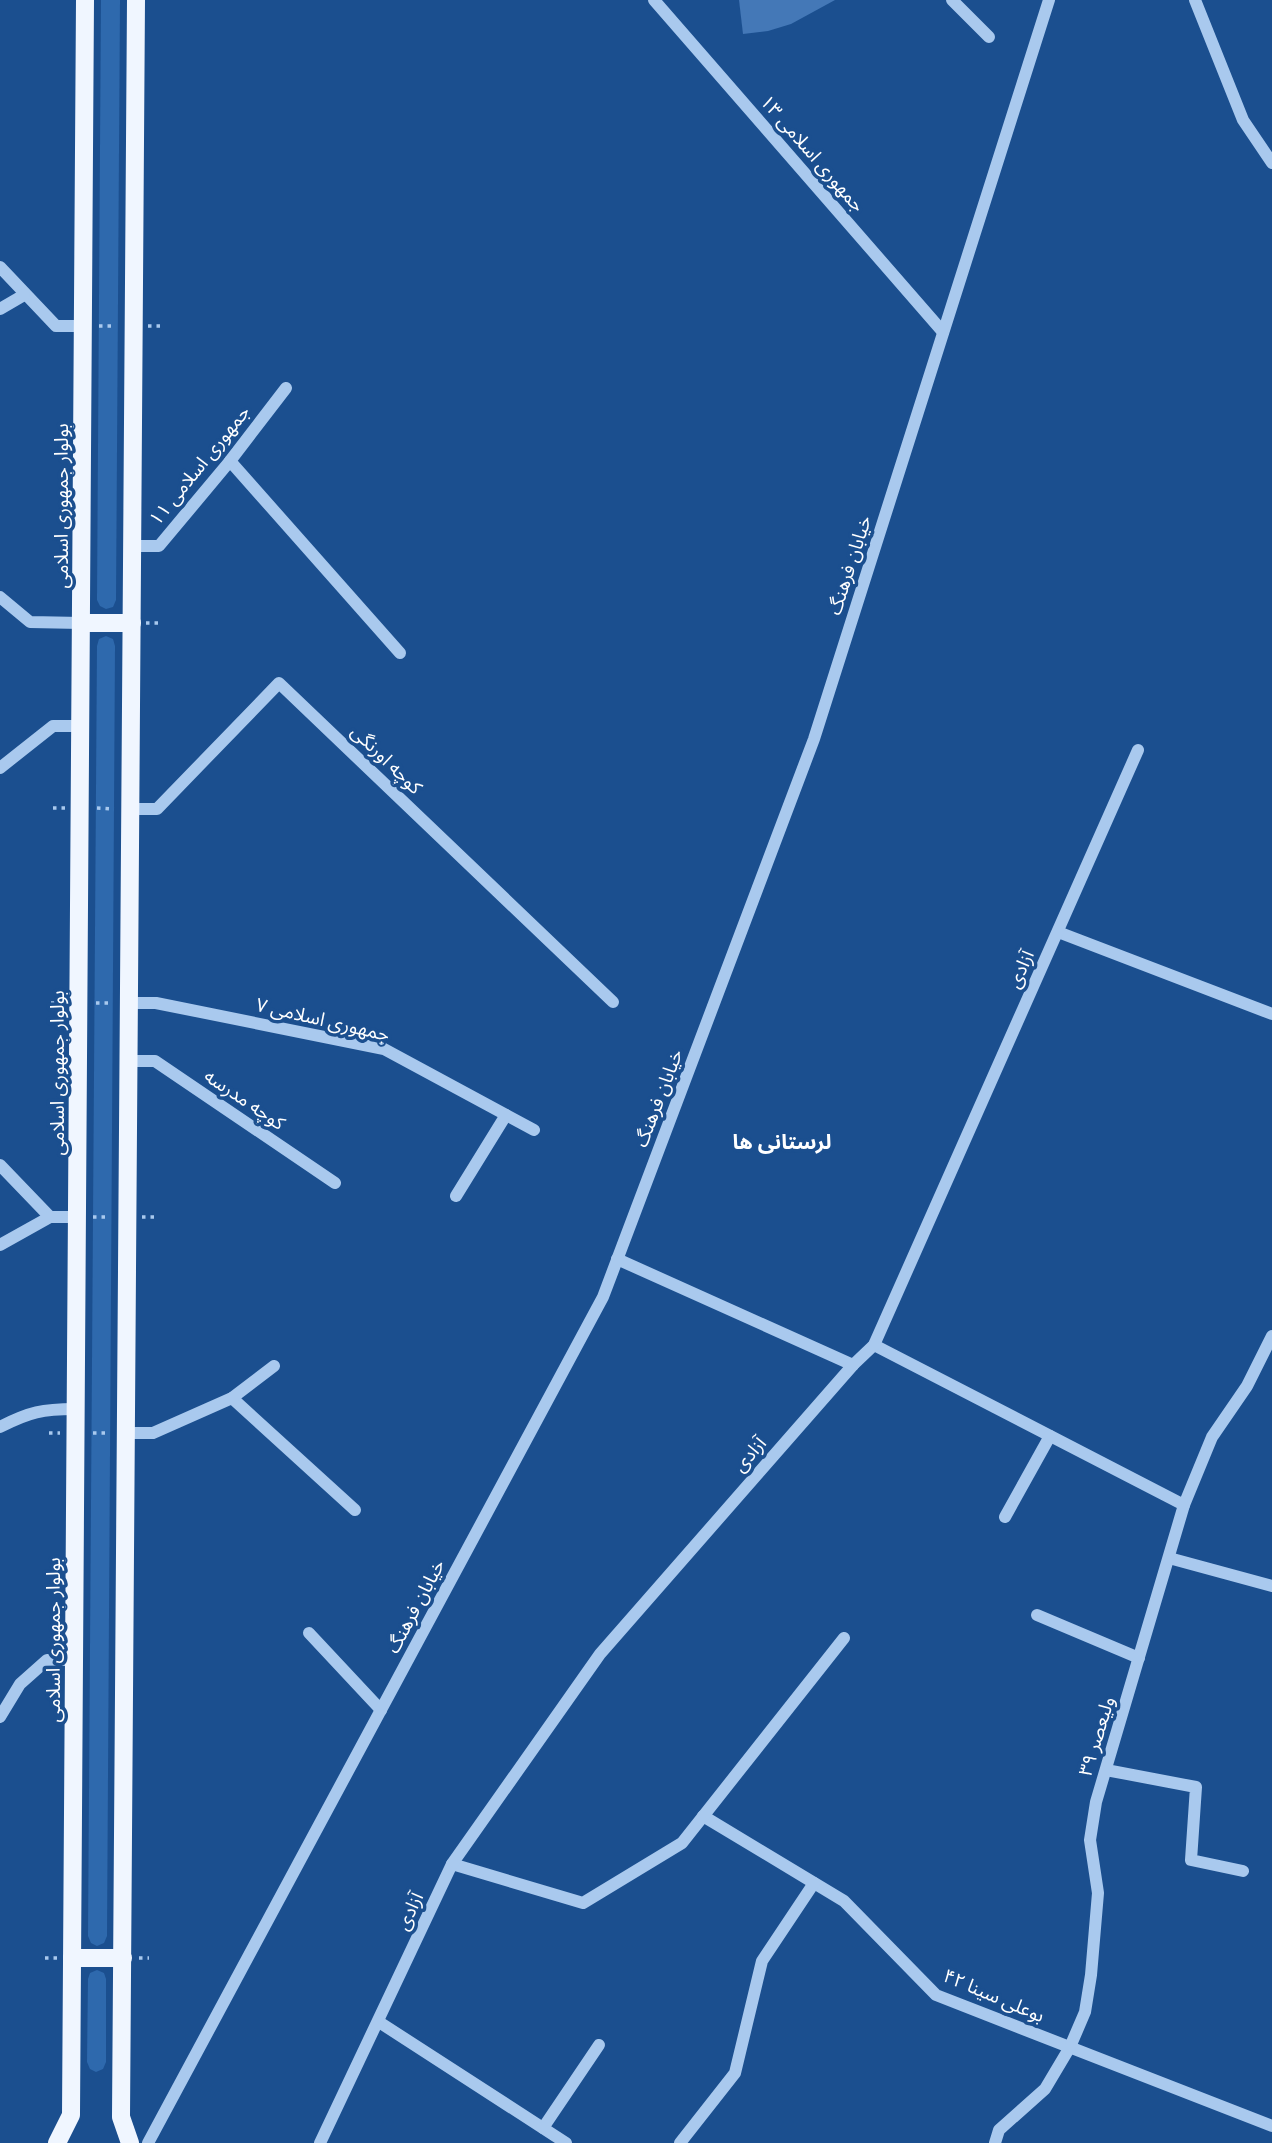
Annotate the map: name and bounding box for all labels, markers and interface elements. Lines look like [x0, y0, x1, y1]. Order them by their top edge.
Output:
street label: جمهوری اسلامی ۱۳ [756, 90, 870, 216]
street label: جمهوری اسلامی ۱۱ [144, 401, 255, 530]
street label: بولوار جمهوری اسلامی [50, 423, 73, 589]
street label: خیابان فرهنگ [823, 513, 876, 618]
street label: کوچه اورنگی [346, 720, 428, 800]
street label: آزادی [1002, 945, 1039, 992]
street label: بولوار جمهوری اسلامی [46, 990, 69, 1156]
street label: جمهوری اسلامی ۷ [254, 993, 392, 1046]
street label: خیابان فرهنگ [629, 1046, 688, 1150]
street label: کوچه مدرسه [199, 1064, 290, 1136]
district label: لرستانی ها [733, 1129, 831, 1154]
street label: آزادی [728, 1431, 772, 1477]
street label: خیابان فرهنگ [381, 1555, 450, 1657]
street label: بولوار جمهوری اسلامی [42, 1557, 65, 1723]
street label: ولیعصر ۳۹ [1073, 1694, 1119, 1779]
street label: آزادی [391, 1887, 429, 1934]
street label: بوعلی سینا ۴۲ [940, 1964, 1048, 2027]

